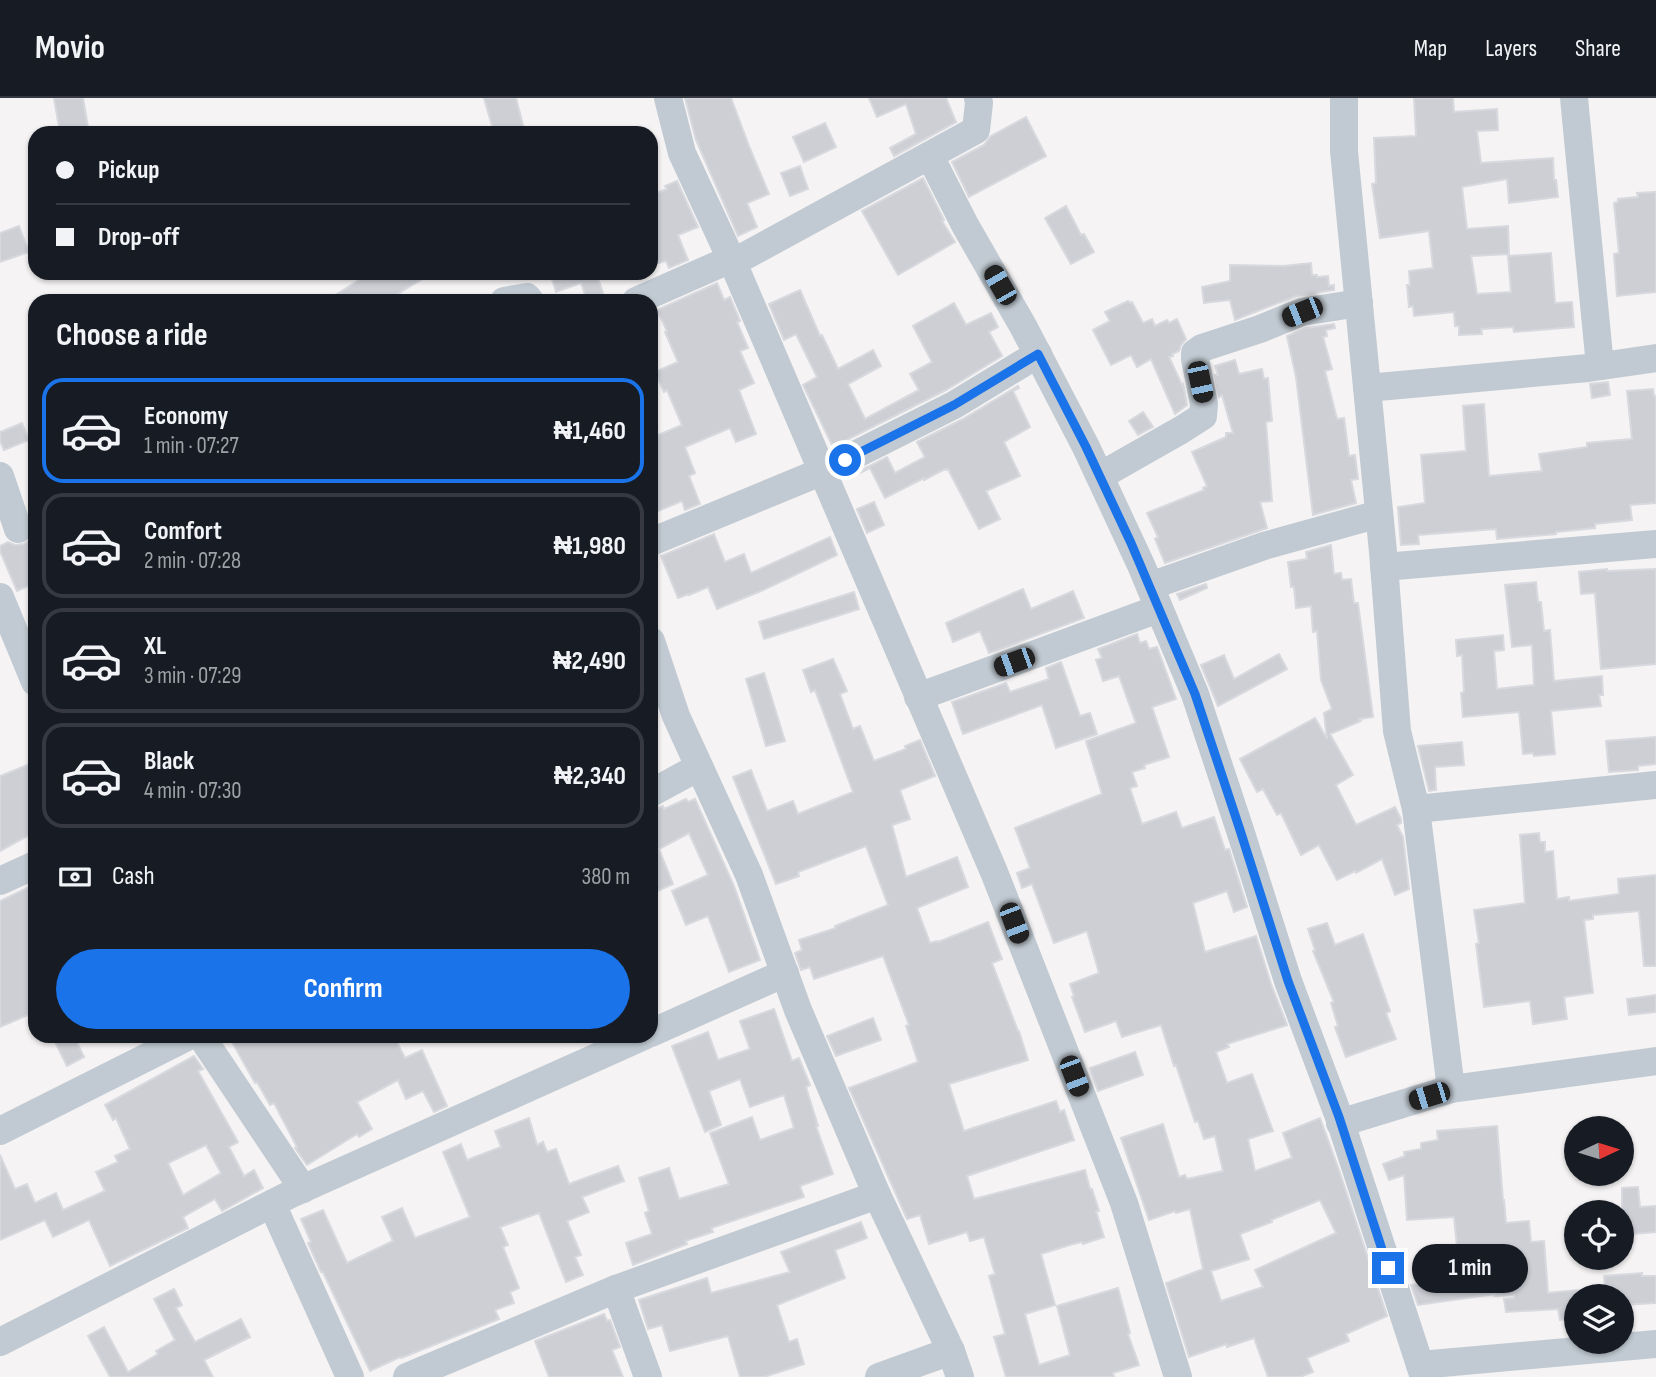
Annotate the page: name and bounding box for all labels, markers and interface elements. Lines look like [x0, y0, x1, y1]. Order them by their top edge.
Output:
text: Movio [35, 28, 105, 68]
text: Map [1414, 34, 1447, 63]
text: Layers [1485, 34, 1537, 63]
text: Share [1575, 34, 1621, 63]
text: Pickup [98, 155, 160, 186]
text: Drop-off [98, 222, 179, 253]
car [981, 262, 1020, 308]
car [1279, 294, 1326, 330]
text: Choose a ride [56, 316, 208, 355]
car [1186, 359, 1215, 405]
icon: car [60, 399, 123, 462]
text: Economy [144, 401, 228, 432]
text: ₦1,460 [553, 416, 626, 447]
text: 1 min · 07:27 [144, 432, 239, 460]
route start [829, 444, 861, 476]
icon: car [60, 514, 123, 577]
text: Comfort [144, 516, 222, 547]
text: ₦1,980 [554, 531, 626, 562]
text: 2 min · 07:28 [144, 547, 241, 575]
icon: car [60, 629, 123, 692]
text: XL [144, 631, 166, 662]
car [991, 645, 1038, 679]
text: ₦2,490 [553, 646, 626, 677]
text: 3 min · 07:29 [144, 662, 241, 690]
icon: car [60, 744, 123, 807]
text: Black [144, 746, 194, 777]
text: ₦2,340 [554, 761, 626, 792]
text: 4 min · 07:30 [144, 777, 242, 805]
icon: cash [56, 858, 94, 896]
text: Cash [112, 861, 155, 892]
text: 380 m [582, 863, 630, 891]
car [997, 900, 1032, 946]
button: Confirm [56, 949, 630, 1029]
car [1057, 1053, 1092, 1099]
car [1406, 1080, 1453, 1112]
north arrow [1564, 1116, 1634, 1186]
map controls [1564, 1116, 1634, 1354]
button: locate [1564, 1200, 1634, 1270]
callout: 1 min [1412, 1244, 1528, 1292]
route end [1372, 1252, 1404, 1284]
text: 1 min [1449, 1254, 1491, 1282]
button: layers [1564, 1284, 1634, 1354]

